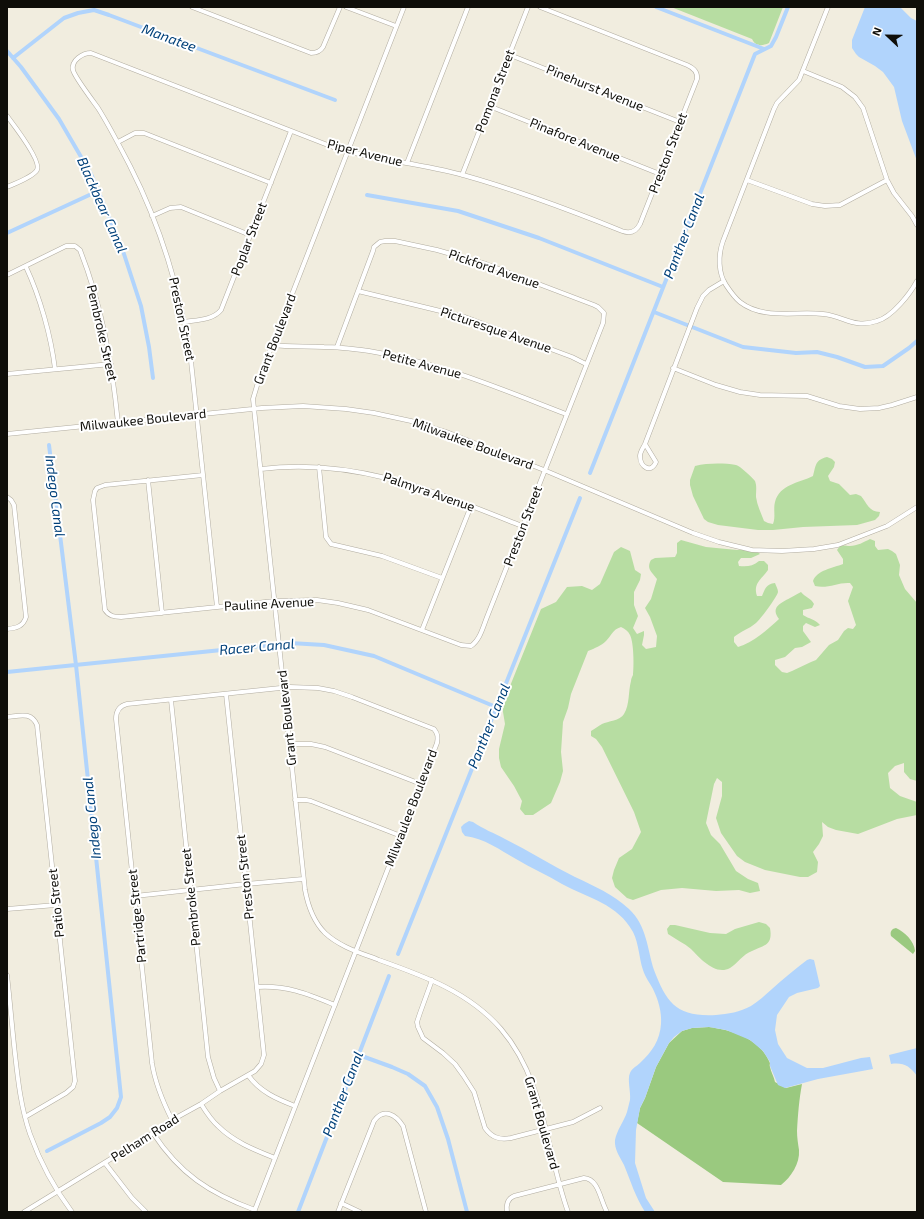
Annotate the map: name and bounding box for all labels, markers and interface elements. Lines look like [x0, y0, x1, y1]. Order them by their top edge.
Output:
north arrow [868, 16, 908, 56]
water label: Manatee [139, 20, 199, 56]
text: N [869, 25, 884, 37]
street label: Pomona Street [472, 47, 518, 135]
street label: Pinehurst Avenue [544, 61, 646, 115]
street label: Preston Street [645, 110, 691, 196]
street label: Pinafore Avenue [527, 115, 623, 165]
street label: Piper Avenue [326, 136, 404, 170]
water label: Blackbear Canal [73, 154, 131, 256]
water label: Panther Canal [660, 191, 708, 281]
street label: Poplar Street [228, 200, 270, 278]
street label: Pickford Avenue [447, 246, 541, 292]
street label: Preston Street [166, 276, 198, 362]
street label: Pembroke Street [83, 283, 121, 383]
street label: Grant Boulevard [251, 291, 299, 387]
street label: Picturesque Avenue [438, 304, 554, 356]
street label: Petite Avenue [381, 346, 463, 382]
street label: Milwaukee Boulevard [79, 406, 207, 434]
street label: Milwaukee Boulevard [411, 415, 535, 473]
water label: Indego Canal [42, 454, 68, 538]
street label: Palmyra Avenue [381, 469, 477, 515]
street label: Preston Street [500, 483, 546, 569]
street label: Pauline Avenue [224, 594, 314, 614]
water label: Racer Canal [219, 635, 295, 659]
street label: Grant Boulevard [274, 669, 300, 767]
water label: Panther Canal [464, 681, 514, 771]
street label: Milwaulee Boulevard [381, 747, 441, 869]
water label: Indego Canal [79, 776, 105, 860]
street label: Preston Street [233, 834, 257, 920]
street label: Pembroke Street [178, 847, 204, 947]
street label: Patio Street [45, 868, 67, 938]
street label: Partridge Street [124, 868, 150, 964]
water label: Panther Canal [319, 1049, 367, 1139]
street label: Grant Boulevard [521, 1075, 563, 1171]
street label: Pelham Road [108, 1111, 182, 1165]

